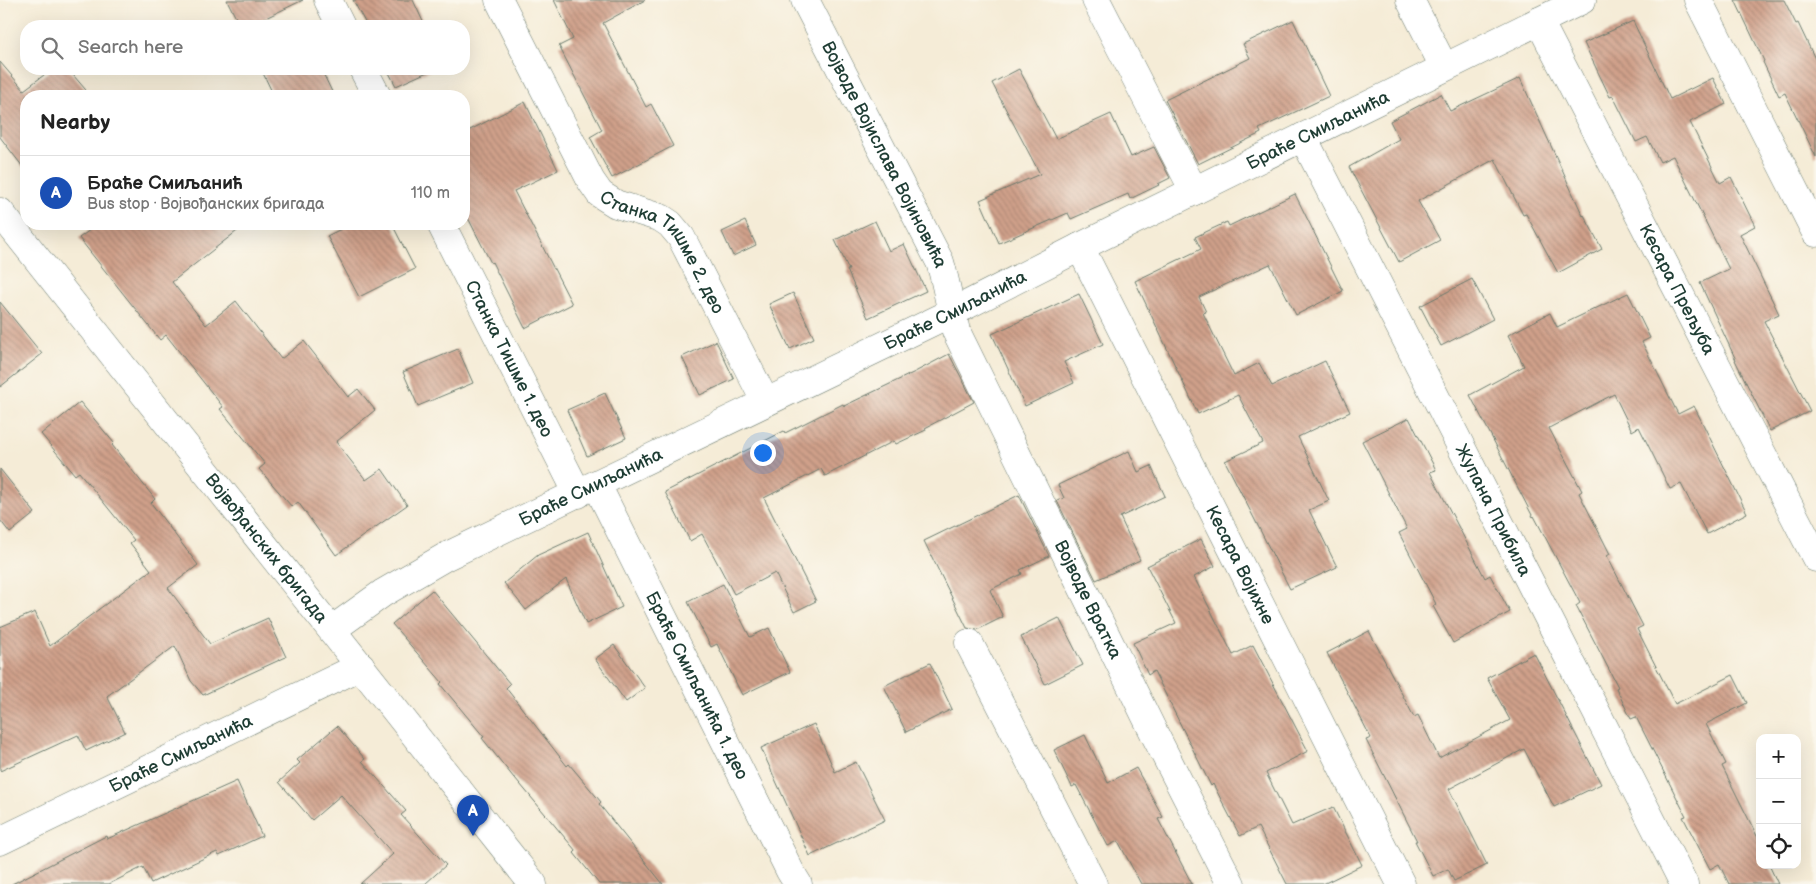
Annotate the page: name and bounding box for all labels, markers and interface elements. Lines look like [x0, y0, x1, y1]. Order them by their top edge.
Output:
search box [20, 20, 470, 75]
icon: search [38, 34, 66, 62]
text: Search here [78, 36, 183, 59]
street label: Војводе Војислава Војиновића [818, 38, 952, 271]
street label: Браће Смиљанића [1243, 86, 1393, 174]
text: Nearby [40, 110, 110, 135]
text: Браће Смиљанић [87, 172, 243, 195]
text: A [51, 184, 61, 203]
text: 110 m [411, 184, 450, 203]
street label: Станка Тишме 2. део [596, 186, 729, 317]
text: Bus stop · Војвођанских бригада [87, 195, 324, 214]
street label: Кесара Прељуба [1635, 221, 1720, 359]
street label: Браће Смиљанића [880, 266, 1030, 354]
street label: Станка Тишме 1. део [461, 277, 558, 440]
your location [750, 440, 776, 466]
street label: Жупана Прибила [1451, 441, 1536, 580]
street label: Браће Смиљанића [516, 443, 666, 530]
street label: Војвођанских бригада [201, 469, 332, 627]
street label: Кесара Војихне [1202, 502, 1279, 628]
street label: Војводе Вратка [1050, 537, 1127, 663]
street label: Браће Смиљанића 1. део [641, 588, 753, 783]
street label: Браће Смиљанића [106, 710, 256, 797]
map controls [1756, 734, 1801, 869]
button: + [1756, 734, 1801, 779]
button: − [1756, 779, 1801, 824]
pin: A [457, 795, 489, 836]
button: locate [1756, 824, 1801, 869]

